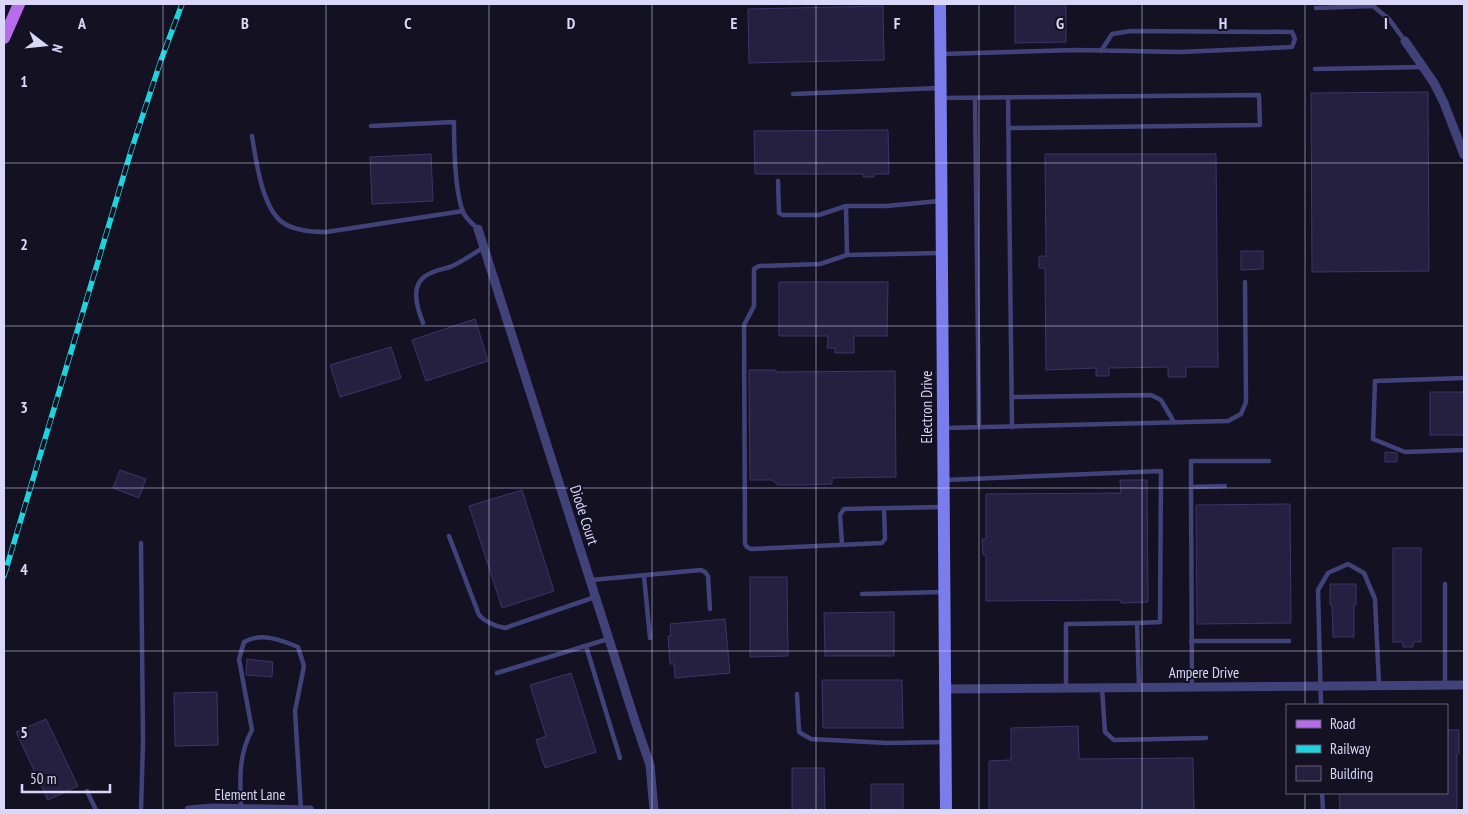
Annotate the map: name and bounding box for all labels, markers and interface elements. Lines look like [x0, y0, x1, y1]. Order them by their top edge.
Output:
text: A [77, 13, 87, 33]
text: B [241, 13, 249, 33]
text: C [404, 13, 412, 33]
text: D [567, 13, 576, 33]
text: E [731, 13, 738, 33]
text: F [894, 13, 901, 33]
text: G [1056, 13, 1064, 33]
text: H [1219, 13, 1227, 33]
text: I [1384, 13, 1388, 33]
north arrow [20, 20, 70, 70]
text: N [48, 42, 67, 55]
text: 1 [20, 71, 28, 91]
text: 2 [20, 234, 28, 254]
street label: Electron Drive [917, 370, 936, 444]
text: 3 [20, 397, 28, 417]
street label: Diode Court [566, 483, 603, 547]
text: 4 [20, 559, 28, 579]
street label: Ampere Drive [1169, 663, 1239, 682]
legend [1286, 704, 1448, 794]
text: Road [1330, 714, 1356, 733]
text: 5 [20, 722, 28, 742]
text: Railway [1330, 739, 1371, 758]
scale bar [22, 762, 110, 794]
text: Building [1330, 764, 1373, 783]
text: 50 m [30, 769, 56, 788]
street label: Element Lane [215, 785, 285, 804]

